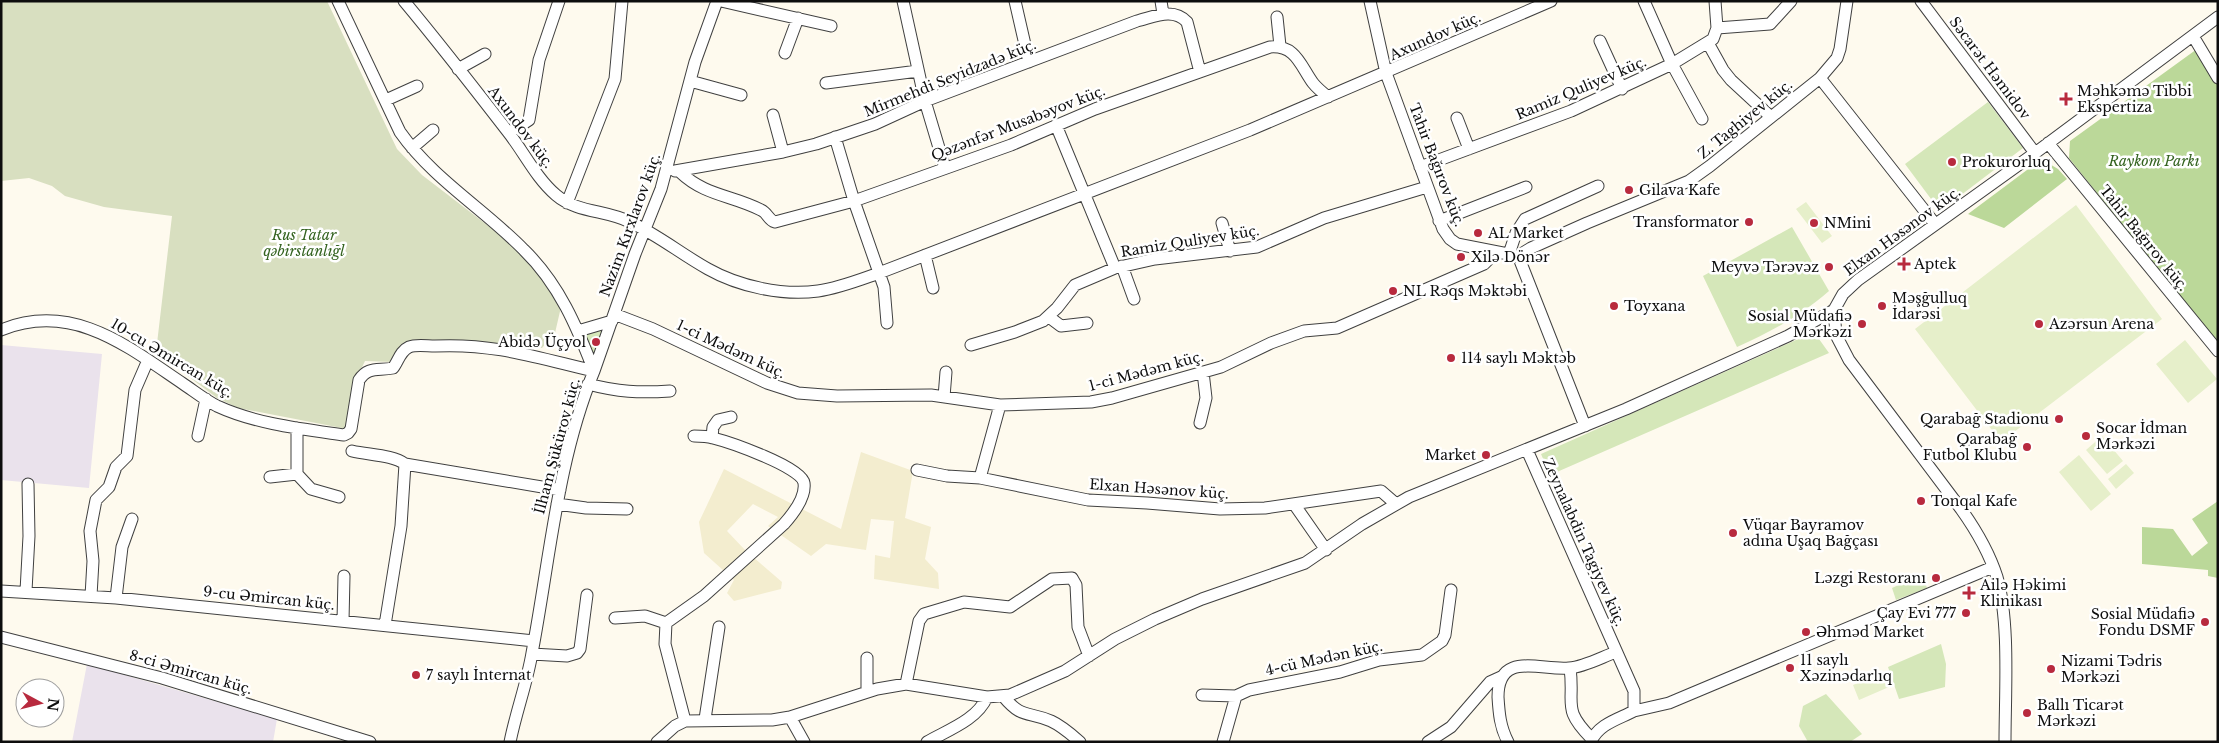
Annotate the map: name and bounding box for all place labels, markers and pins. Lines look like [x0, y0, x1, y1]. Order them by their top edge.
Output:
place label: Məhkəmə Tibbi Ekspertiza [2077, 82, 2192, 116]
marker: Məhkəmə Tibbi Ekspertiza [2059, 92, 2073, 106]
place label: Prokurorluq [1962, 153, 2052, 171]
marker: Prokurorluq [1946, 156, 1958, 168]
place label: Gilava Kafe [1639, 181, 1720, 199]
marker: Gilava Kafe [1623, 184, 1635, 196]
place label: Transformator [1633, 213, 1739, 231]
place label: NMini [1824, 214, 1871, 232]
marker: Transformator [1743, 216, 1755, 228]
marker: NMini [1808, 217, 1820, 229]
place label: AL Market [1487, 224, 1564, 242]
marker: AL Market [1472, 227, 1484, 239]
place label: Xilə Dönər [1471, 248, 1550, 266]
marker: Xilə Dönər [1455, 251, 1467, 263]
place label: Aptek [1913, 255, 1957, 273]
place label: Meyvə Tərəvəz [1711, 258, 1819, 276]
marker: Aptek [1898, 258, 1910, 270]
marker: Meyvə Tərəvəz [1823, 261, 1835, 273]
place label: NL Rəqs Məktəbi [1403, 282, 1527, 300]
marker: NL Rəqs Məktəbi [1387, 285, 1399, 297]
place label: Məşğulluq İdarəsi [1892, 289, 1968, 323]
place label: Toyxana [1624, 297, 1685, 315]
marker: Toyxana [1608, 300, 1620, 312]
marker: Məşğulluq İdarəsi [1876, 300, 1888, 312]
place label: Sosial Müdafiə Mərkəzi [1748, 307, 1852, 341]
place label: Azərsun Arena [2048, 315, 2154, 333]
marker: Sosial Müdafiə Mərkəzi [1856, 318, 1868, 330]
marker: Azərsun Arena [2033, 318, 2045, 330]
place label: Abidə Üçyol [497, 332, 586, 351]
marker: Abidə Üçyol [590, 336, 602, 348]
place label: 114 saylı Məktəb [1461, 349, 1576, 367]
marker: 114 saylı Məktəb [1445, 352, 1457, 364]
place label: Qarabağ Stadionu [1920, 410, 2050, 428]
marker: Qarabağ Stadionu [2053, 413, 2065, 425]
place label: Socar İdman Mərkəzi [2096, 419, 2187, 453]
place label: Qarabağ Futbol Klubu [1923, 430, 2018, 464]
marker: Socar İdman Mərkəzi [2080, 430, 2092, 442]
marker: Qarabağ Futbol Klubu [2021, 441, 2033, 453]
place label: Market [1425, 446, 1477, 464]
marker: Market [1480, 449, 1492, 461]
place label: Tonqal Kafe [1931, 492, 2017, 510]
marker: Tonqal Kafe [1915, 495, 1927, 507]
place label: Vüqar Bayramov adına Uşaq Bağçası [1742, 516, 1879, 550]
marker: Vüqar Bayramov adına Uşaq Bağçası [1727, 527, 1739, 539]
place label: Ləzgi Restoranı [1814, 569, 1926, 587]
marker: Ləzgi Restoranı [1930, 572, 1942, 584]
place label: Ailə Həkimi Klinikası [1979, 576, 2066, 610]
marker: Ailə Həkimi Klinikası [1962, 586, 1976, 600]
place label: Çay Evi 777 [1876, 604, 1957, 622]
place label: Sosial Müdafiə Fondu DSMF [2091, 605, 2196, 639]
marker: Çay Evi 777 [1960, 607, 1972, 619]
marker: Sosial Müdafiə Fondu DSMF [2199, 616, 2211, 628]
place label: Əhməd Market [1816, 623, 1925, 641]
marker: Əhməd Market [1800, 626, 1812, 638]
place label: 11 saylı Xəzinədarlıq [1800, 651, 1893, 685]
place label: Nizami Tədris Mərkəzi [2061, 652, 2162, 686]
marker: 11 saylı Xəzinədarlıq [1784, 662, 1796, 674]
marker: Nizami Tədris Mərkəzi [2045, 663, 2057, 675]
place label: 7 saylı İnternat [426, 666, 532, 684]
marker: 7 saylı İnternat [410, 669, 422, 681]
place label: Ballı Ticarət Mərkəzi [2037, 696, 2125, 730]
marker: Ballı Ticarət Mərkəzi [2021, 707, 2033, 719]

